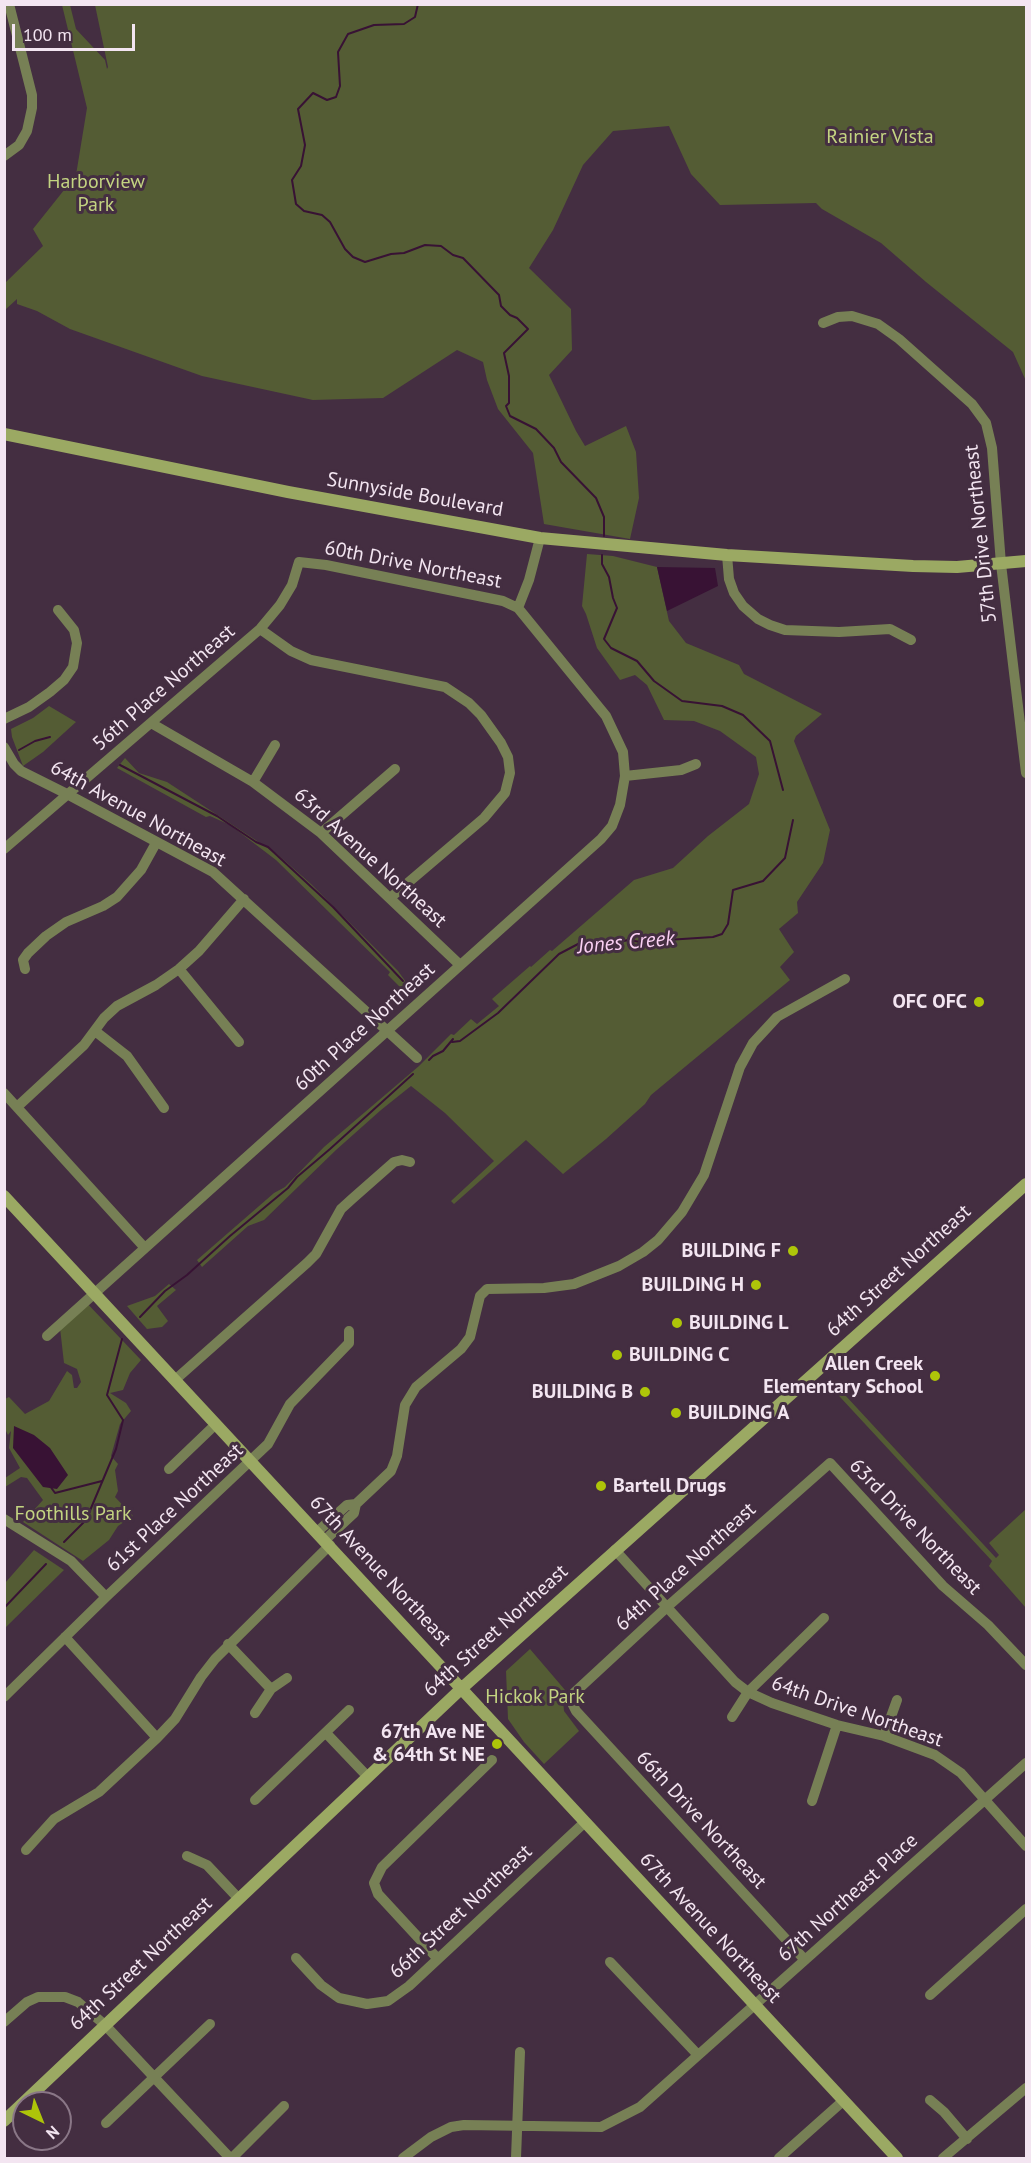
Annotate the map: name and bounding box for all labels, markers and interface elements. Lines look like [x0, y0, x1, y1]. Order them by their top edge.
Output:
scale bar [15, 12, 138, 50]
text: 100 m [23, 23, 72, 46]
park label: Rainier Vista [826, 125, 934, 149]
park label: Harborview Park [47, 170, 145, 217]
street label: 57th Drive Northeast [960, 444, 1002, 624]
street label: Sunnyside Boulevard [325, 468, 505, 522]
street label: 60th Drive Northeast [323, 536, 503, 594]
street label: 56th Place Northeast [88, 620, 240, 756]
street label: 64th Avenue Northeast [46, 756, 230, 872]
street label: 63rd Avenue Northeast [289, 783, 451, 933]
water label: Jones Creek [576, 926, 676, 960]
street label: 60th Place Northeast [290, 958, 440, 1096]
place label: OFC OFC [892, 990, 967, 1014]
marker: OFC OFC [972, 995, 986, 1009]
street label: 64th Street Northeast [822, 1200, 976, 1342]
place label: BUILDING F [681, 1239, 781, 1263]
marker: BUILDING F [786, 1244, 800, 1258]
place label: BUILDING H [642, 1273, 744, 1297]
marker: BUILDING H [749, 1278, 763, 1292]
place label: BUILDING L [689, 1311, 789, 1335]
marker: BUILDING L [670, 1316, 684, 1330]
place label: BUILDING C [629, 1343, 730, 1367]
marker: BUILDING C [610, 1348, 624, 1362]
place label: Allen Creek Elementary School [763, 1352, 923, 1399]
marker: Allen Creek Elementary School [928, 1369, 942, 1383]
place label: BUILDING B [532, 1380, 633, 1404]
marker: BUILDING B [638, 1385, 652, 1399]
place label: BUILDING A [688, 1401, 789, 1425]
marker: BUILDING A [669, 1406, 683, 1420]
street label: 61st Place Northeast [102, 1439, 248, 1577]
street label: 63rd Drive Northeast [844, 1454, 986, 1600]
place label: Bartell Drugs [613, 1474, 726, 1498]
marker: Bartell Drugs [594, 1479, 608, 1493]
street label: 67th Avenue Northeast [304, 1491, 456, 1651]
street label: 64th Place Northeast [611, 1498, 761, 1636]
park label: Foothills Park [14, 1502, 132, 1526]
street label: 64th Street Northeast [419, 1560, 573, 1702]
street label: 64th Drive Northeast [768, 1671, 946, 1753]
park label: Hickok Park [485, 1685, 585, 1709]
place label: 67th Ave NE & 64th St NE [372, 1720, 485, 1767]
marker: 67th Ave NE & 64th St NE [490, 1737, 504, 1751]
street label: 66th Drive Northeast [631, 1746, 771, 1894]
street label: 67th Northeast Place [773, 1829, 923, 1967]
street label: 66th Street Northeast [385, 1840, 537, 1984]
street label: 67th Avenue Northeast [634, 1848, 786, 2008]
street label: 64th Street Northeast [65, 1892, 217, 2036]
north arrow [12, 2091, 72, 2151]
text: N [42, 2122, 64, 2144]

